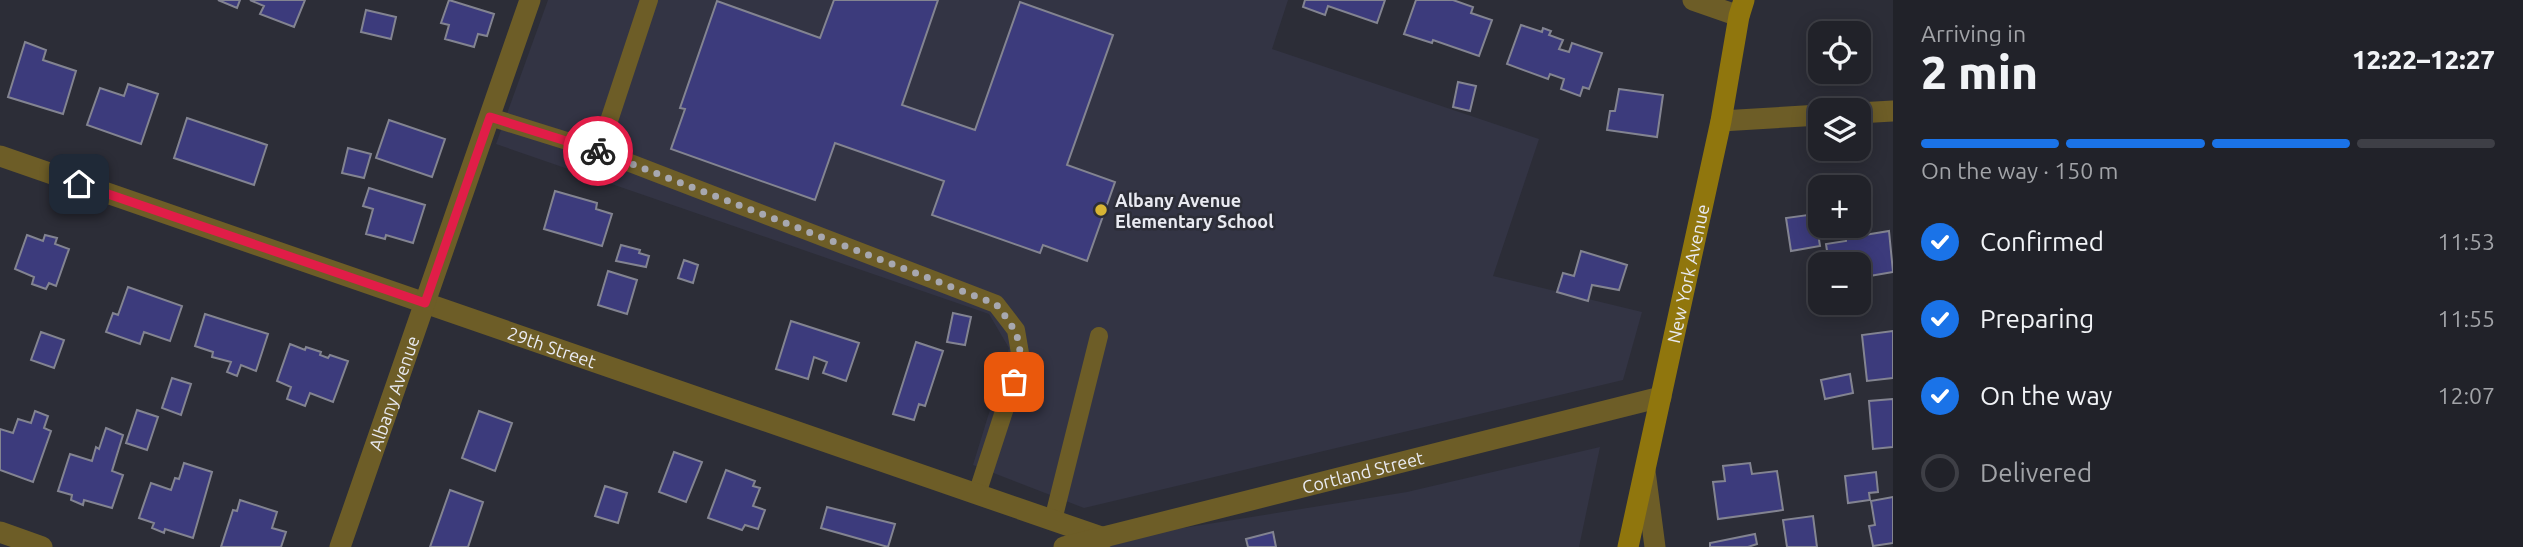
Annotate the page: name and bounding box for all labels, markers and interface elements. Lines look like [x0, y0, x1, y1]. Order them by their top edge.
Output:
map controls [1808, 21, 1871, 315]
button: locate [1808, 21, 1871, 84]
text: Arriving in [1921, 21, 2026, 46]
text: 12:22–12:27 [2352, 45, 2495, 74]
text: 2 min [1921, 46, 2038, 98]
button: layers [1808, 98, 1871, 161]
courier [563, 116, 633, 186]
icon: bike [579, 132, 617, 170]
pin [49, 154, 109, 214]
text: On the way · 150 m [1921, 158, 2118, 183]
icon: home [60, 165, 98, 203]
button: + [1808, 175, 1871, 238]
place label: Albany Avenue Elementary School [1115, 190, 1274, 231]
marker: Albany Avenue Elementary School [1093, 202, 1109, 218]
street label: New York Avenue [1663, 202, 1713, 345]
icon: check [1921, 223, 1959, 261]
text: Confirmed [1980, 227, 2104, 256]
text: 11:53 [2437, 229, 2495, 254]
button: − [1808, 252, 1871, 315]
icon: check [1921, 300, 1959, 338]
text: Preparing [1980, 304, 2094, 333]
text: 11:55 [2437, 306, 2495, 331]
street label: 29th Street [505, 322, 599, 371]
street label: Albany Avenue [364, 333, 423, 453]
pin [984, 352, 1044, 412]
icon: bag [995, 363, 1033, 401]
icon: check [1921, 377, 1959, 415]
text: On the way [1980, 381, 2112, 410]
text: 12:07 [2437, 383, 2495, 408]
street label: Cortland Street [1300, 447, 1426, 497]
text: Delivered [1980, 458, 2092, 487]

